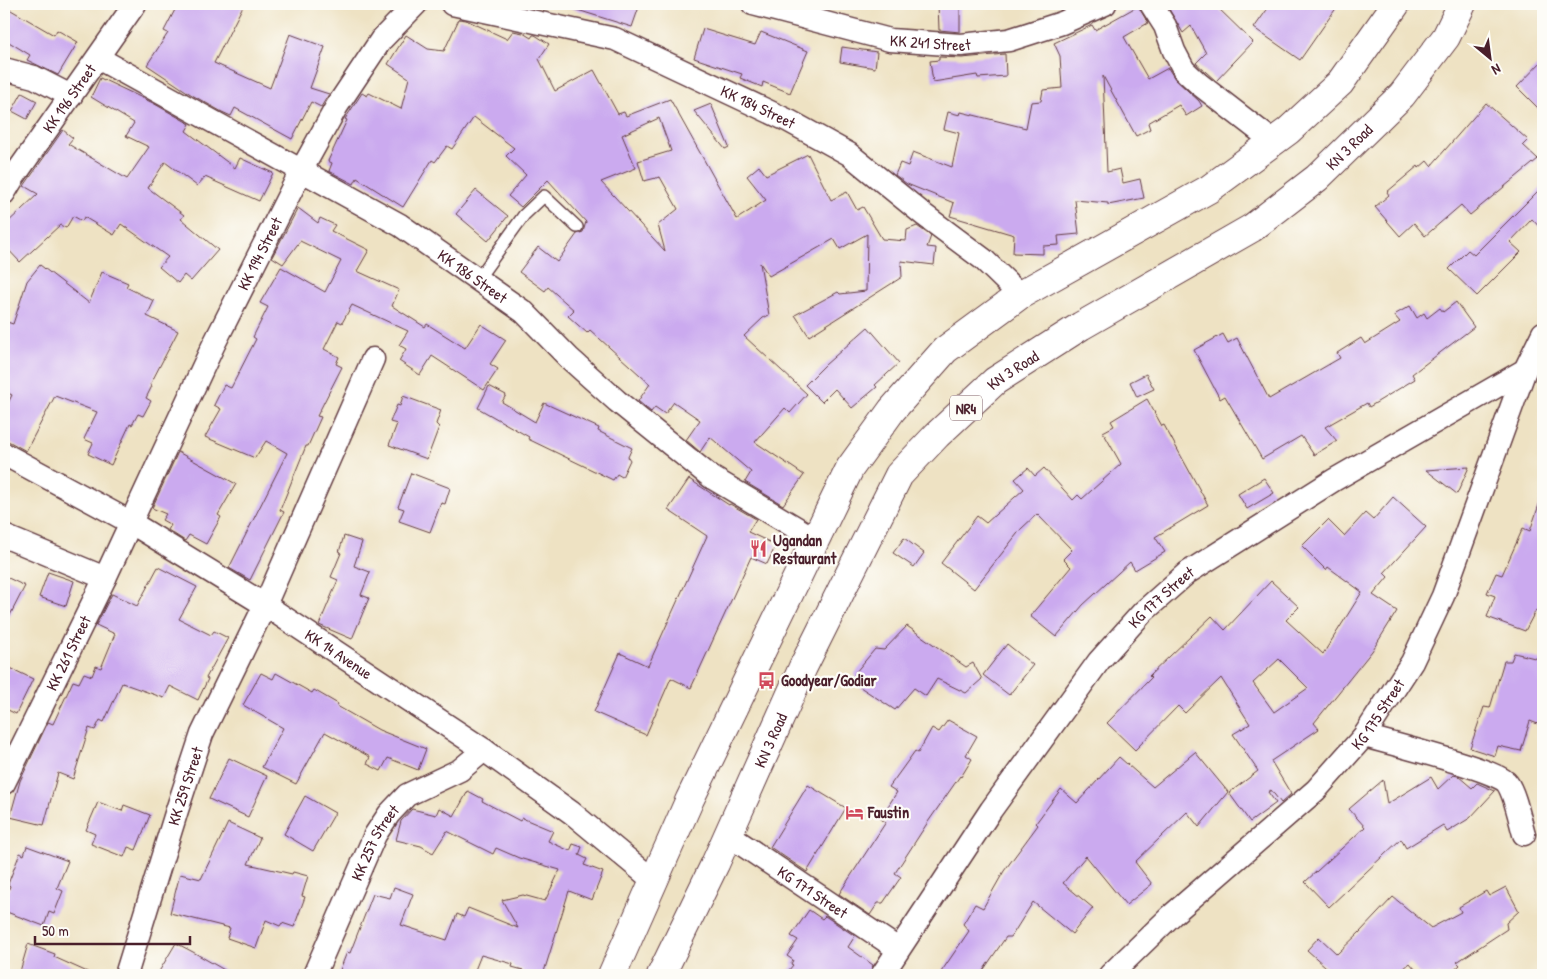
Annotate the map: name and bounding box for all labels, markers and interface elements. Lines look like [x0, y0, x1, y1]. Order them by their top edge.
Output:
street label: KK 241 Street [889, 29, 972, 56]
north arrow [1464, 32, 1514, 82]
street label: KK 196 Street [37, 59, 101, 137]
text: N [1488, 60, 1504, 80]
street label: KK 184 Street [717, 79, 800, 134]
street label: KN 3 Road [1321, 119, 1377, 175]
street label: KK 194 Street [232, 213, 287, 294]
street label: KK 186 Street [433, 244, 512, 308]
street label: KN 3 Road [982, 345, 1043, 395]
road number: NR4 [950, 396, 982, 420]
place label: Ugandan Restaurant [773, 529, 837, 569]
restaurant icon: Ugandan Restaurant [749, 539, 769, 559]
street label: KG 177 Street [1123, 560, 1198, 633]
street label: KK 261 Street [40, 611, 96, 694]
street label: KK 14 Avenue [301, 623, 377, 684]
place label: Goodyear/Godiar [781, 669, 877, 692]
bus stop icon: Goodyear/Godiar [757, 670, 777, 690]
street label: KG 175 Street [1346, 674, 1410, 754]
street label: KN 3 Road [748, 709, 792, 771]
street label: KK 259 Street [162, 743, 208, 828]
street label: KK 257 Street [346, 799, 404, 884]
place label: Faustin [867, 801, 909, 823]
hotel icon: Faustin [844, 802, 864, 822]
street label: KG 171 Street [773, 860, 853, 924]
scale bar [35, 914, 190, 946]
text: 50 m [42, 920, 69, 941]

